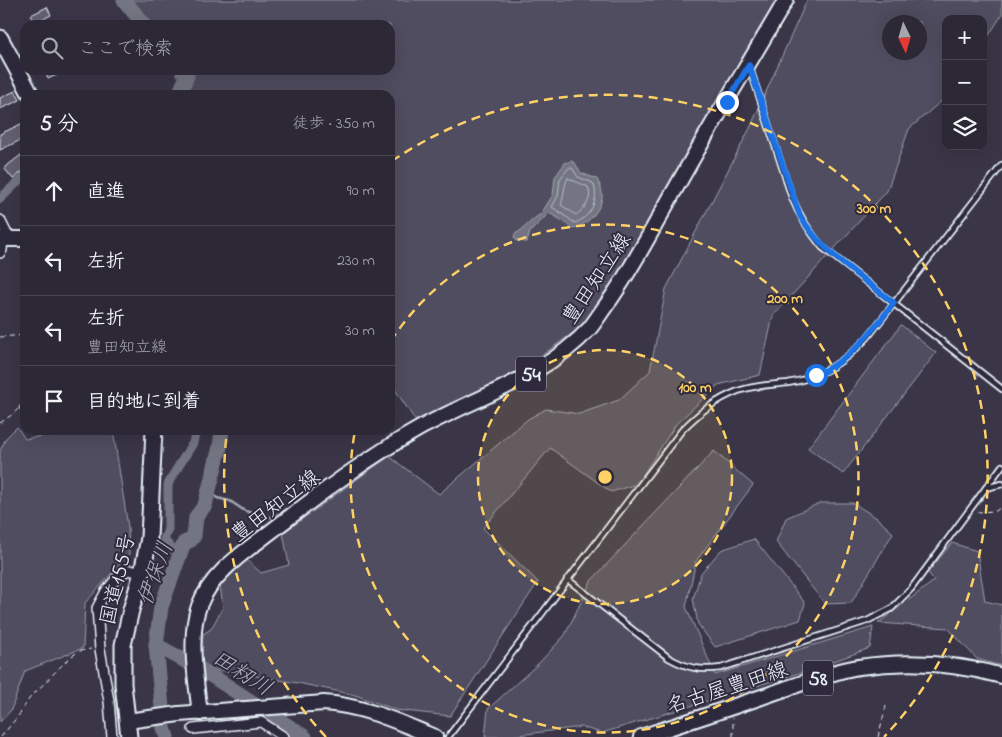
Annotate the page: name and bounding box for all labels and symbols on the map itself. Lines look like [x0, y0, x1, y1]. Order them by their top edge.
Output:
north arrow [882, 15, 927, 60]
route end [716, 91, 739, 114]
text: 300 m [856, 198, 892, 220]
street label: 豊田知立線 [556, 227, 639, 331]
text: 200 m [766, 288, 803, 310]
road number: 54 [516, 356, 546, 392]
route start [805, 364, 828, 387]
text: 100 m [678, 377, 712, 399]
street label: 豊田知立線 [225, 463, 327, 550]
centre of rings [596, 468, 614, 486]
street label: 国道155号 [94, 530, 144, 628]
water label: 伊保川 [130, 538, 183, 611]
water label: 田籾川 [205, 643, 278, 706]
street label: 名古屋豊田線 [663, 655, 792, 723]
road number: 58 [803, 660, 833, 696]

